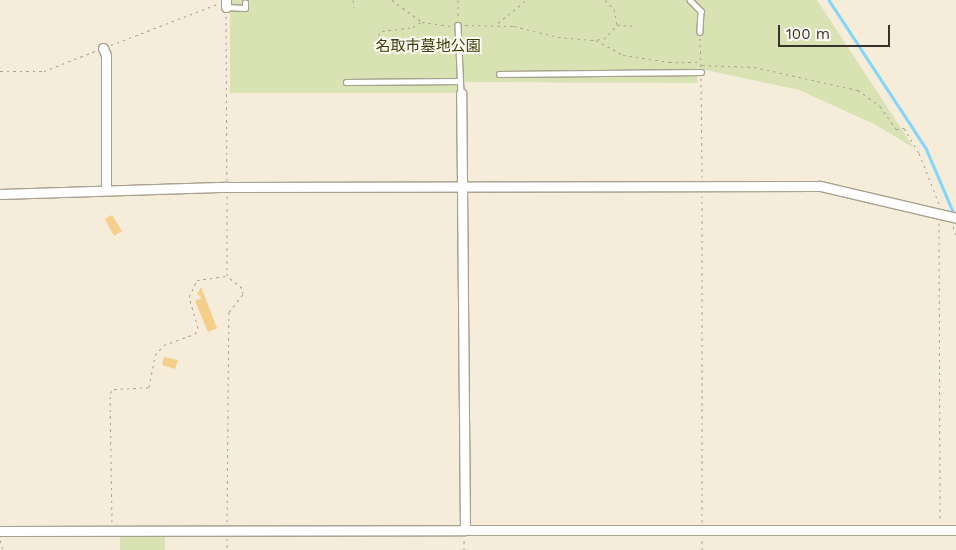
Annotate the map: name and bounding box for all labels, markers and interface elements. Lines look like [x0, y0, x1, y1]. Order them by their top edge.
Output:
scale bar [781, 15, 894, 47]
text: 100 m [786, 25, 830, 43]
park label: 名取市墓地公園 [376, 38, 480, 56]

